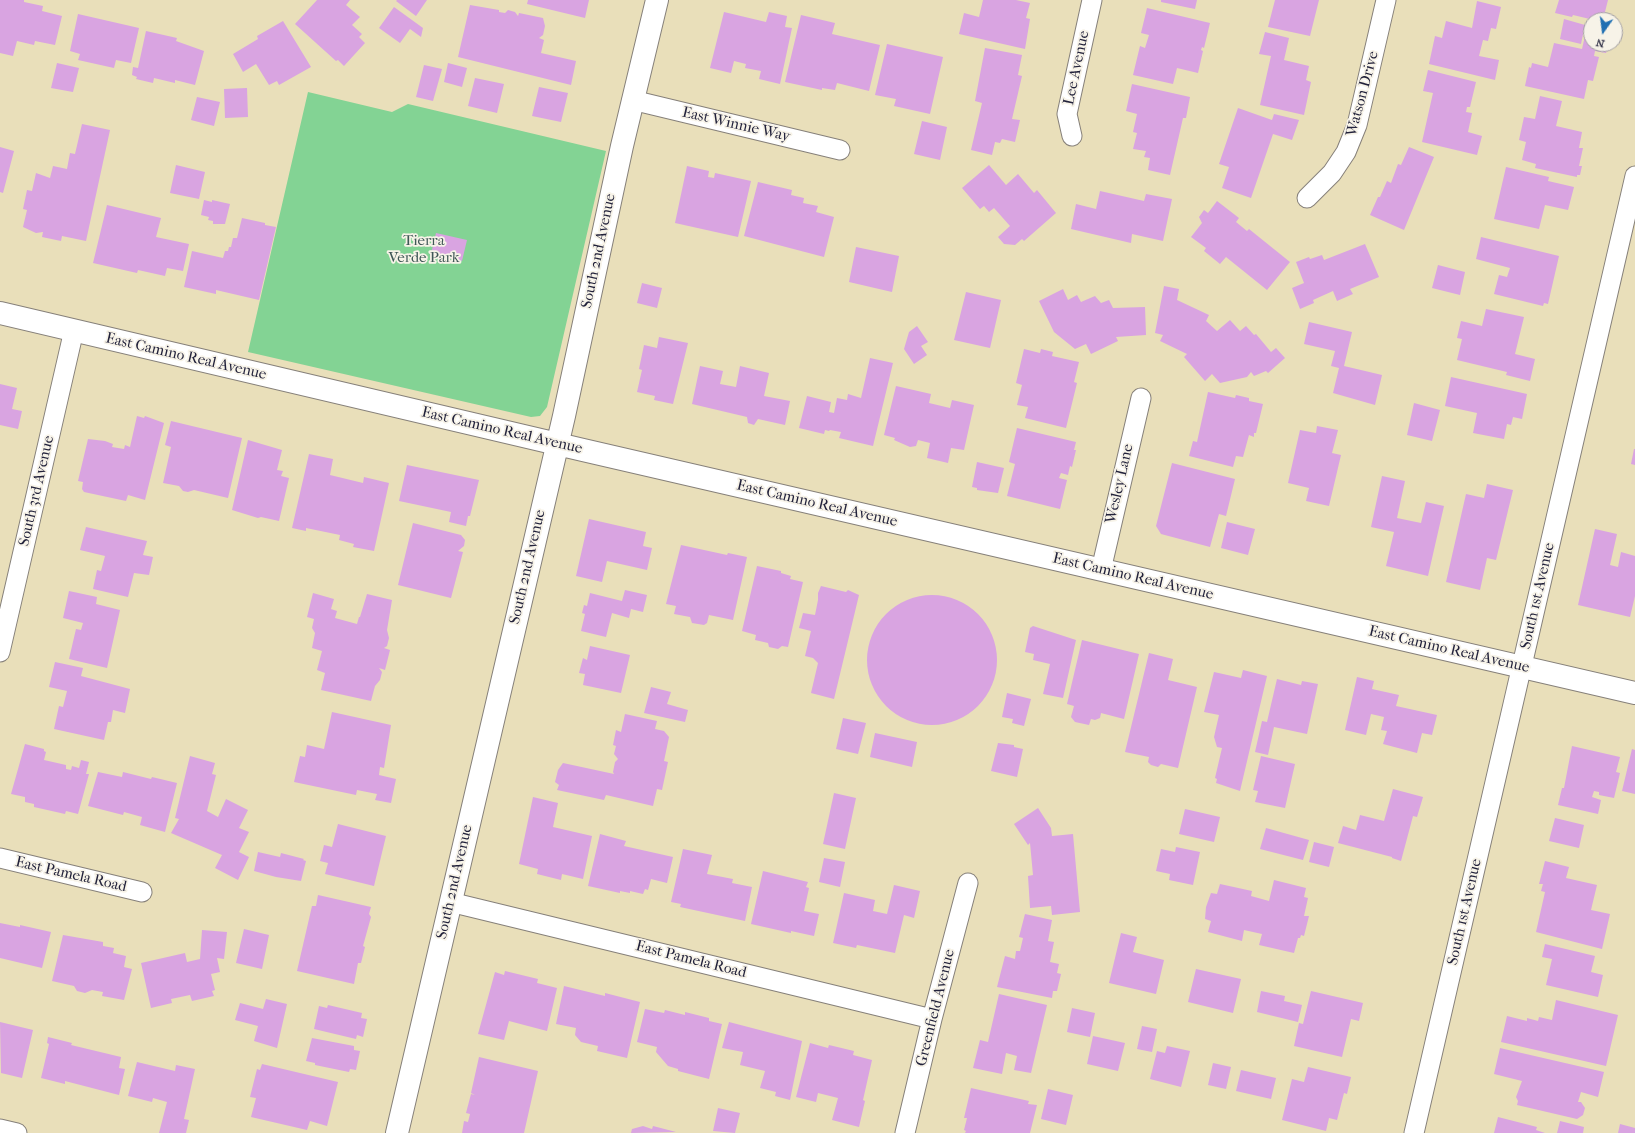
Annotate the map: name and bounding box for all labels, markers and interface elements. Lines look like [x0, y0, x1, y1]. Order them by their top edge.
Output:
north arrow [1583, 12, 1623, 52]
street label: Lee Avenue [1060, 29, 1094, 107]
text: N [1595, 36, 1606, 50]
street label: Watson Drive [1343, 49, 1383, 139]
street label: East Winnie Way [680, 104, 792, 146]
street label: South 2nd Avenue [578, 192, 620, 310]
park label: Tierra Verde Park [388, 232, 460, 267]
street label: East Camino Real Avenue [104, 330, 268, 384]
street label: East Camino Real Avenue [420, 404, 584, 458]
street label: South 3rd Avenue [16, 434, 58, 548]
street label: Wesley Lane [1102, 442, 1138, 526]
street label: East Camino Real Avenue [735, 477, 899, 531]
street label: South 2nd Avenue [506, 508, 550, 626]
street label: South 1st Avenue [1517, 541, 1559, 651]
street label: East Camino Real Avenue [1051, 550, 1215, 604]
street label: East Camino Real Avenue [1367, 623, 1531, 677]
street label: South 2nd Avenue [433, 823, 477, 941]
street label: East Pamela Road [14, 853, 128, 897]
street label: South 1st Avenue [1444, 857, 1486, 967]
street label: East Pamela Road [634, 938, 748, 982]
street label: Greenfield Avenue [913, 948, 959, 1068]

